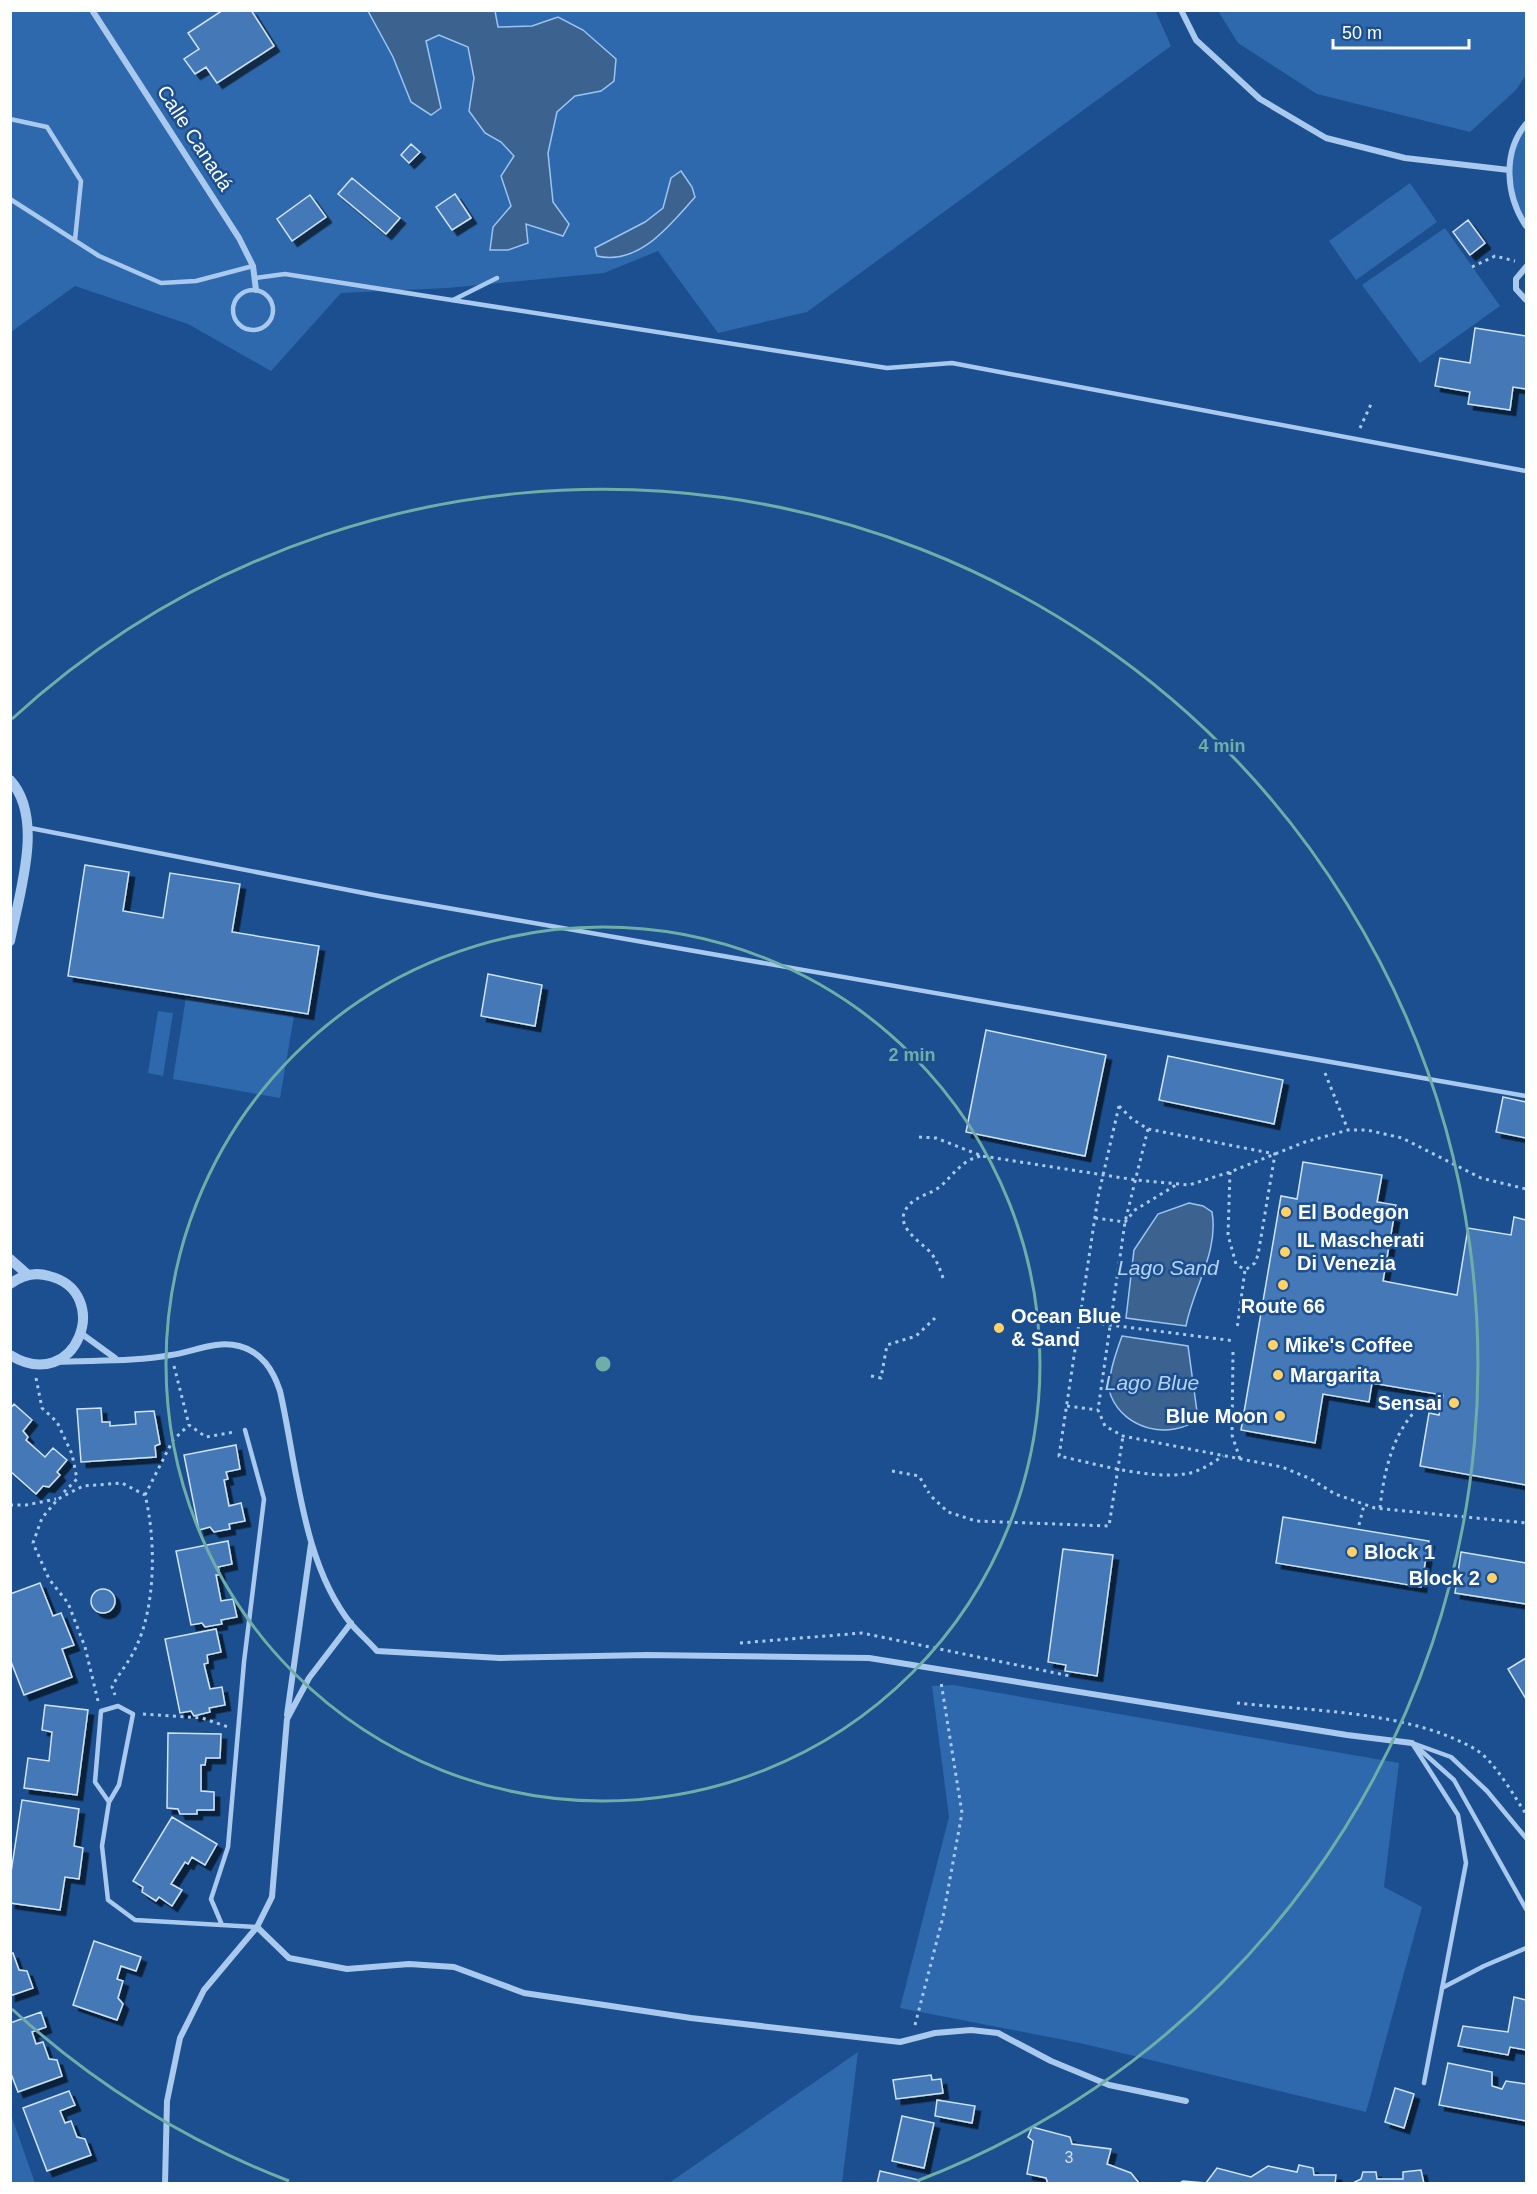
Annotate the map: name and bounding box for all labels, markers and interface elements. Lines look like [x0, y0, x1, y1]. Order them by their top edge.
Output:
scale bar [1333, 12, 1470, 50]
text: 50 m [1342, 23, 1382, 43]
street label: Calle Canadá [153, 81, 238, 196]
text: 4 min [1198, 736, 1246, 756]
text: 2 min [888, 1045, 936, 1065]
place label: El Bodegon [1298, 1201, 1409, 1223]
marker: El Bodegon [1279, 1205, 1293, 1219]
place label: IL Mascherati Di Venezia [1297, 1229, 1424, 1274]
marker: IL Mascherati Di Venezia [1278, 1245, 1292, 1259]
water label: Lago Sand [1117, 1256, 1220, 1279]
marker: Route 66 [1276, 1278, 1290, 1292]
place label: Route 66 [1241, 1295, 1325, 1317]
place label: Ocean Blue & Sand [1011, 1305, 1121, 1350]
marker: Ocean Blue & Sand [992, 1321, 1006, 1335]
place label: Mike's Coffee [1285, 1334, 1413, 1356]
marker: Mike's Coffee [1266, 1338, 1280, 1352]
centre of rings [593, 1354, 613, 1374]
place label: Margarita [1290, 1364, 1381, 1386]
marker: Margarita [1271, 1368, 1285, 1382]
water label: Lago Blue [1105, 1371, 1199, 1394]
place label: Sensai [1378, 1392, 1442, 1414]
marker: Sensai [1447, 1396, 1461, 1410]
place label: Blue Moon [1166, 1405, 1268, 1427]
marker: Blue Moon [1273, 1409, 1287, 1423]
place label: Block 1 [1364, 1541, 1435, 1563]
marker: Block 1 [1345, 1545, 1359, 1559]
place label: Block 2 [1409, 1567, 1480, 1589]
marker: Block 2 [1485, 1571, 1499, 1585]
house number: 3 [1065, 2149, 1074, 2166]

